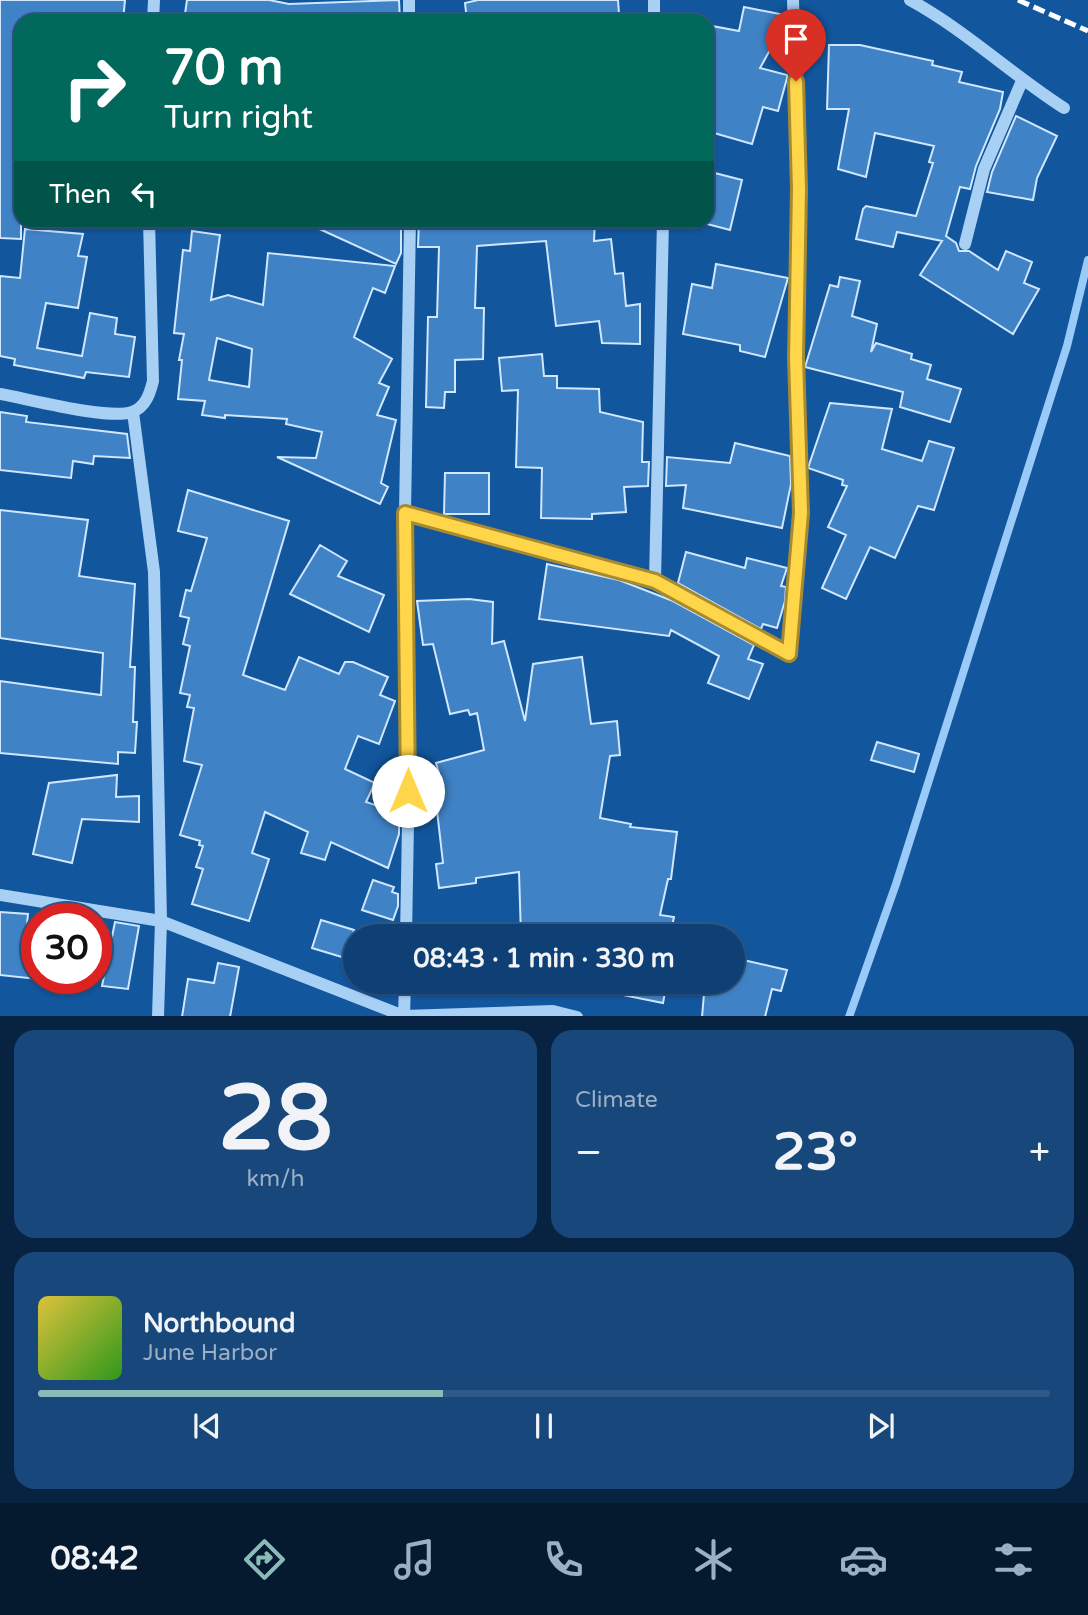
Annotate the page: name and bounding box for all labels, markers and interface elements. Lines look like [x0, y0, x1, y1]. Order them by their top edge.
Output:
pin [766, 9, 826, 81]
icon: arrive [777, 20, 815, 58]
text: 70 m [164, 39, 283, 98]
icon: right [49, 42, 140, 133]
text: Turn right [164, 99, 313, 137]
icon: left [125, 175, 163, 213]
text: Then [49, 179, 111, 210]
position arrow [371, 754, 445, 828]
speed limit sign: 30 [21, 903, 112, 994]
text: 08:43 · 1 min · 330 m [413, 943, 675, 974]
text: 28 [218, 1064, 333, 1174]
text: Climate [575, 1086, 658, 1114]
text: 23° [773, 1121, 858, 1184]
text: − [575, 1130, 602, 1176]
text: + [1029, 1130, 1050, 1176]
text: km/h [247, 1165, 304, 1193]
text: Northbound [143, 1308, 295, 1339]
text: June Harbor [143, 1339, 277, 1367]
icon: previous [188, 1407, 226, 1445]
icon: pause [525, 1407, 563, 1445]
icon: next [862, 1407, 900, 1445]
icon: directions [240, 1535, 289, 1584]
icon: music [390, 1535, 439, 1584]
icon: phone [539, 1535, 588, 1584]
icon: climate [689, 1535, 738, 1584]
icon: car [839, 1535, 888, 1584]
icon: filters [989, 1535, 1038, 1584]
text: 08:42 [50, 1540, 139, 1578]

